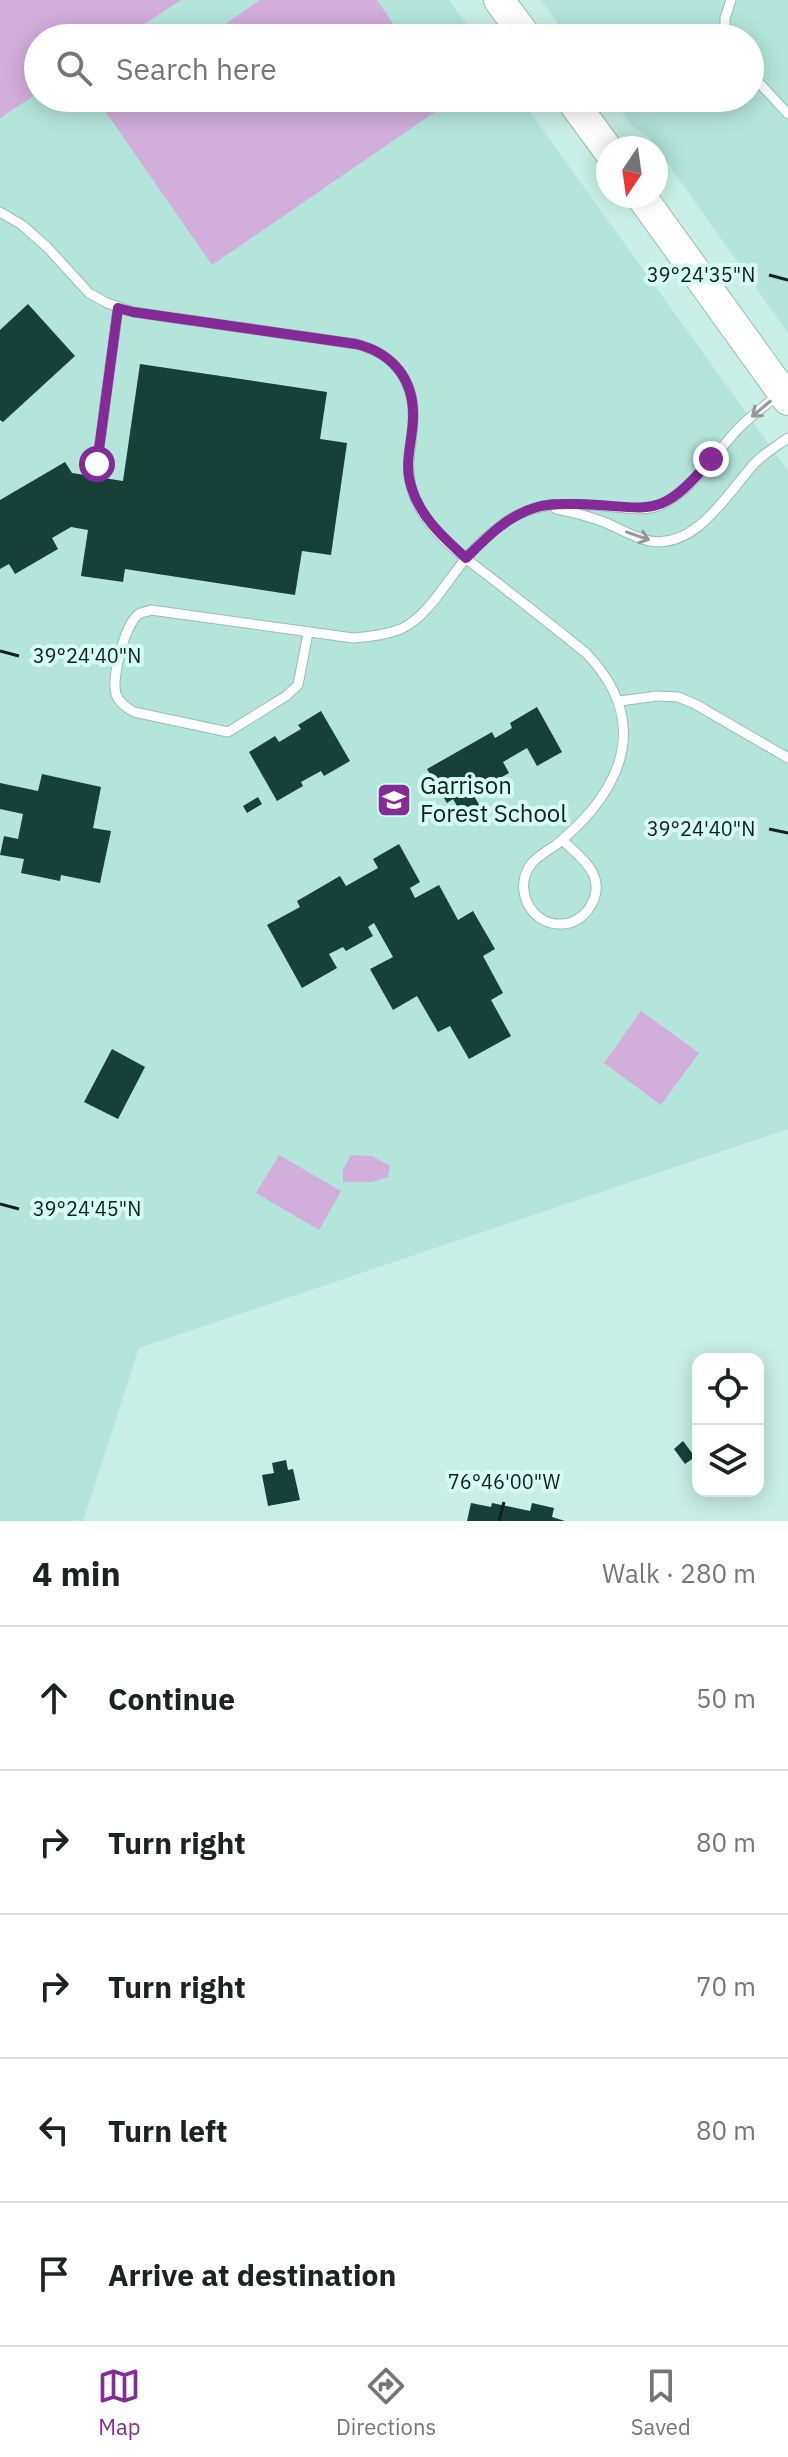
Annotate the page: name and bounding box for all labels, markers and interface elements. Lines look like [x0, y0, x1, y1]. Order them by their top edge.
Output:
search box [24, 24, 764, 112]
icon: search [52, 46, 96, 90]
text: Search here [116, 49, 277, 88]
north arrow [596, 136, 668, 208]
text: 39°24'35"N [647, 261, 755, 288]
one-way arrow [751, 400, 772, 418]
route end [693, 441, 729, 477]
route start [79, 446, 115, 482]
one-way arrow [625, 530, 650, 545]
text: 39°24'40"N [33, 642, 141, 669]
place label: Garrison Forest School [420, 769, 567, 829]
school or university icon: Garrison Forest School [375, 781, 413, 819]
text: 39°24'40"N [647, 815, 755, 842]
text: 39°24'45"N [33, 1195, 141, 1222]
map controls [692, 1353, 764, 1497]
button: locate [692, 1353, 764, 1425]
button: layers [692, 1425, 764, 1497]
text: 76°46'00"W [448, 1468, 561, 1495]
text: 4 min [32, 1551, 121, 1595]
text: Walk · 280 m [602, 1556, 756, 1590]
icon: ahead [32, 1676, 76, 1720]
text: Continue [108, 1679, 235, 1718]
text: 50 m [696, 1681, 756, 1715]
icon: right [32, 1820, 76, 1864]
text: Turn right [108, 1823, 246, 1862]
text: 80 m [696, 1825, 756, 1859]
icon: right [32, 1964, 76, 2008]
text: Turn right [108, 1967, 246, 2006]
text: 70 m [696, 1969, 756, 2003]
icon: left [32, 2108, 76, 2152]
text: Turn left [108, 2111, 227, 2150]
text: 80 m [696, 2113, 756, 2147]
icon: arrive [32, 2252, 76, 2296]
text: Arrive at destination [108, 2255, 396, 2294]
tab: Map [97, 2364, 141, 2441]
tab: Directions [336, 2364, 436, 2441]
tab: Saved [631, 2364, 691, 2441]

